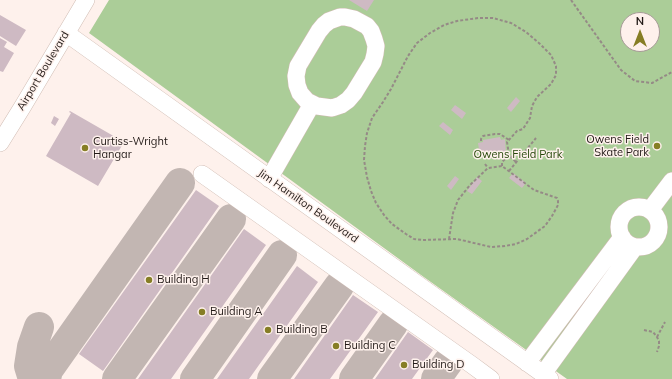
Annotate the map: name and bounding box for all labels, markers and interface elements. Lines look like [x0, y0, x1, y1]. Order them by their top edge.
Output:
north arrow [620, 12, 660, 52]
text: N [636, 14, 644, 28]
street label: Airport Boulevard [14, 29, 72, 113]
place label: Owens Field Skate Park [586, 133, 649, 159]
place label: Curtiss-Wright Hangar [93, 135, 168, 161]
marker: Owens Field Skate Park [652, 141, 662, 151]
marker: Curtiss-Wright Hangar [80, 143, 90, 153]
park label: Owens Field Park [474, 148, 562, 162]
street label: Jim Hamilton Boulevard [255, 166, 361, 246]
place label: Building H [157, 273, 210, 287]
marker: Building H [144, 275, 154, 285]
place label: Building A [210, 305, 262, 319]
marker: Building A [197, 307, 207, 317]
place label: Building B [276, 323, 328, 337]
marker: Building B [263, 325, 273, 335]
place label: Building C [344, 339, 396, 353]
marker: Building C [331, 341, 341, 351]
place label: Building D [412, 358, 464, 372]
marker: Building D [399, 360, 409, 370]

